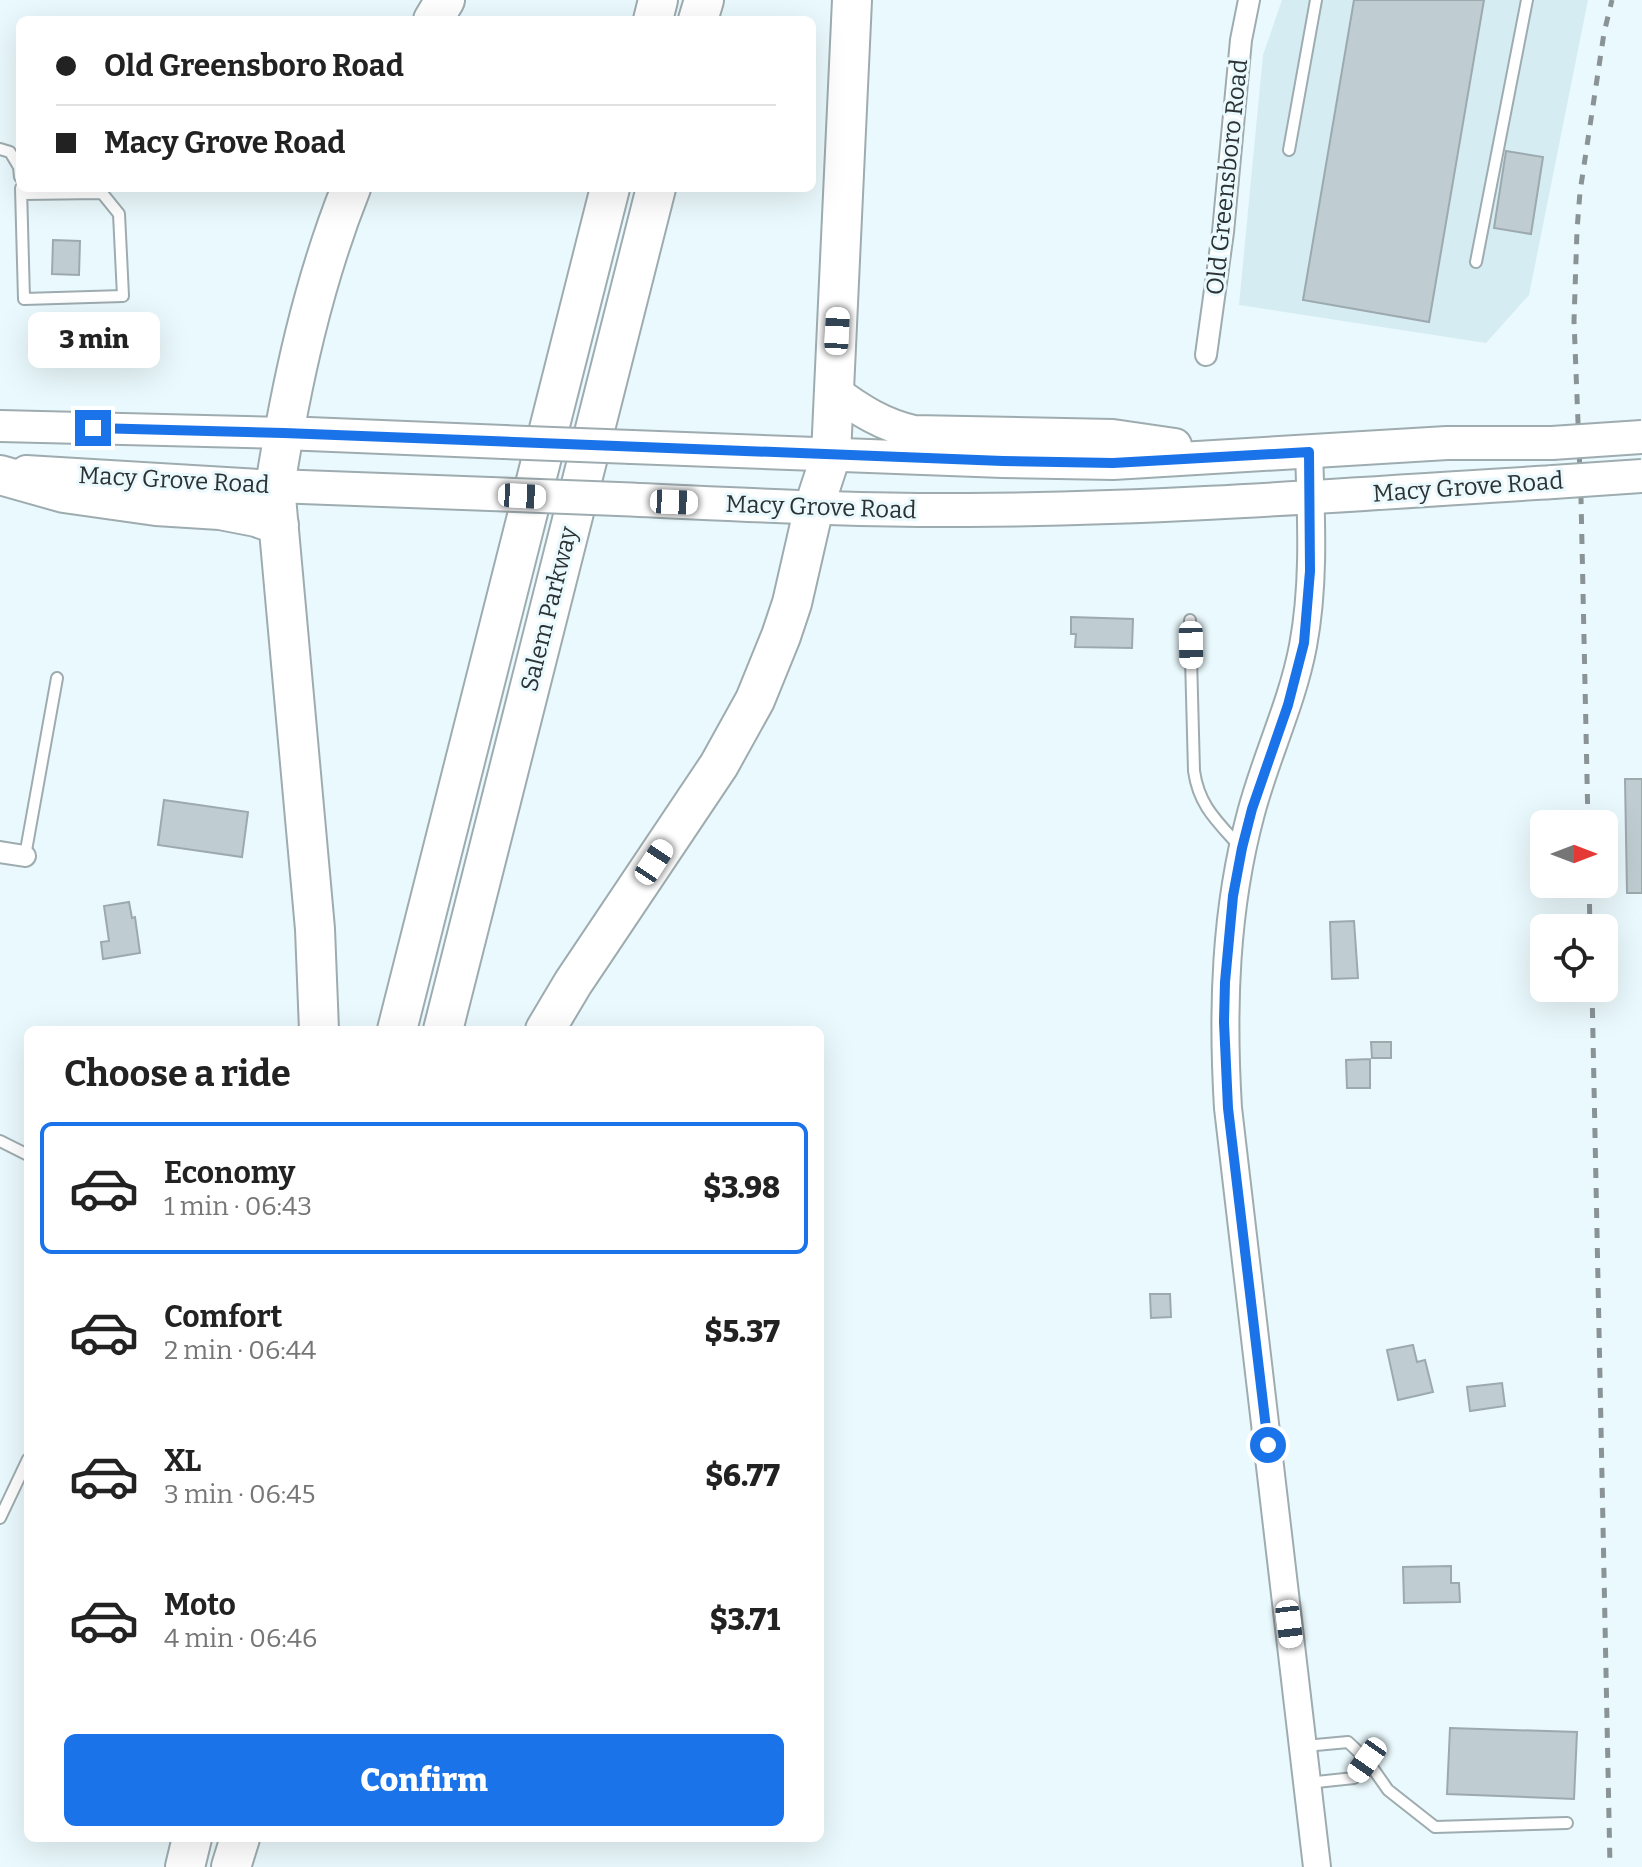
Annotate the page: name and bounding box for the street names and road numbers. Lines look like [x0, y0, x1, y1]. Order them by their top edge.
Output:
street label: Old Greensboro Road [1201, 58, 1253, 296]
street label: Macy Grove Road [78, 461, 270, 499]
street label: Macy Grove Road [1372, 466, 1564, 508]
street label: Macy Grove Road [725, 490, 917, 524]
street label: Salem Parkway [515, 523, 583, 694]

